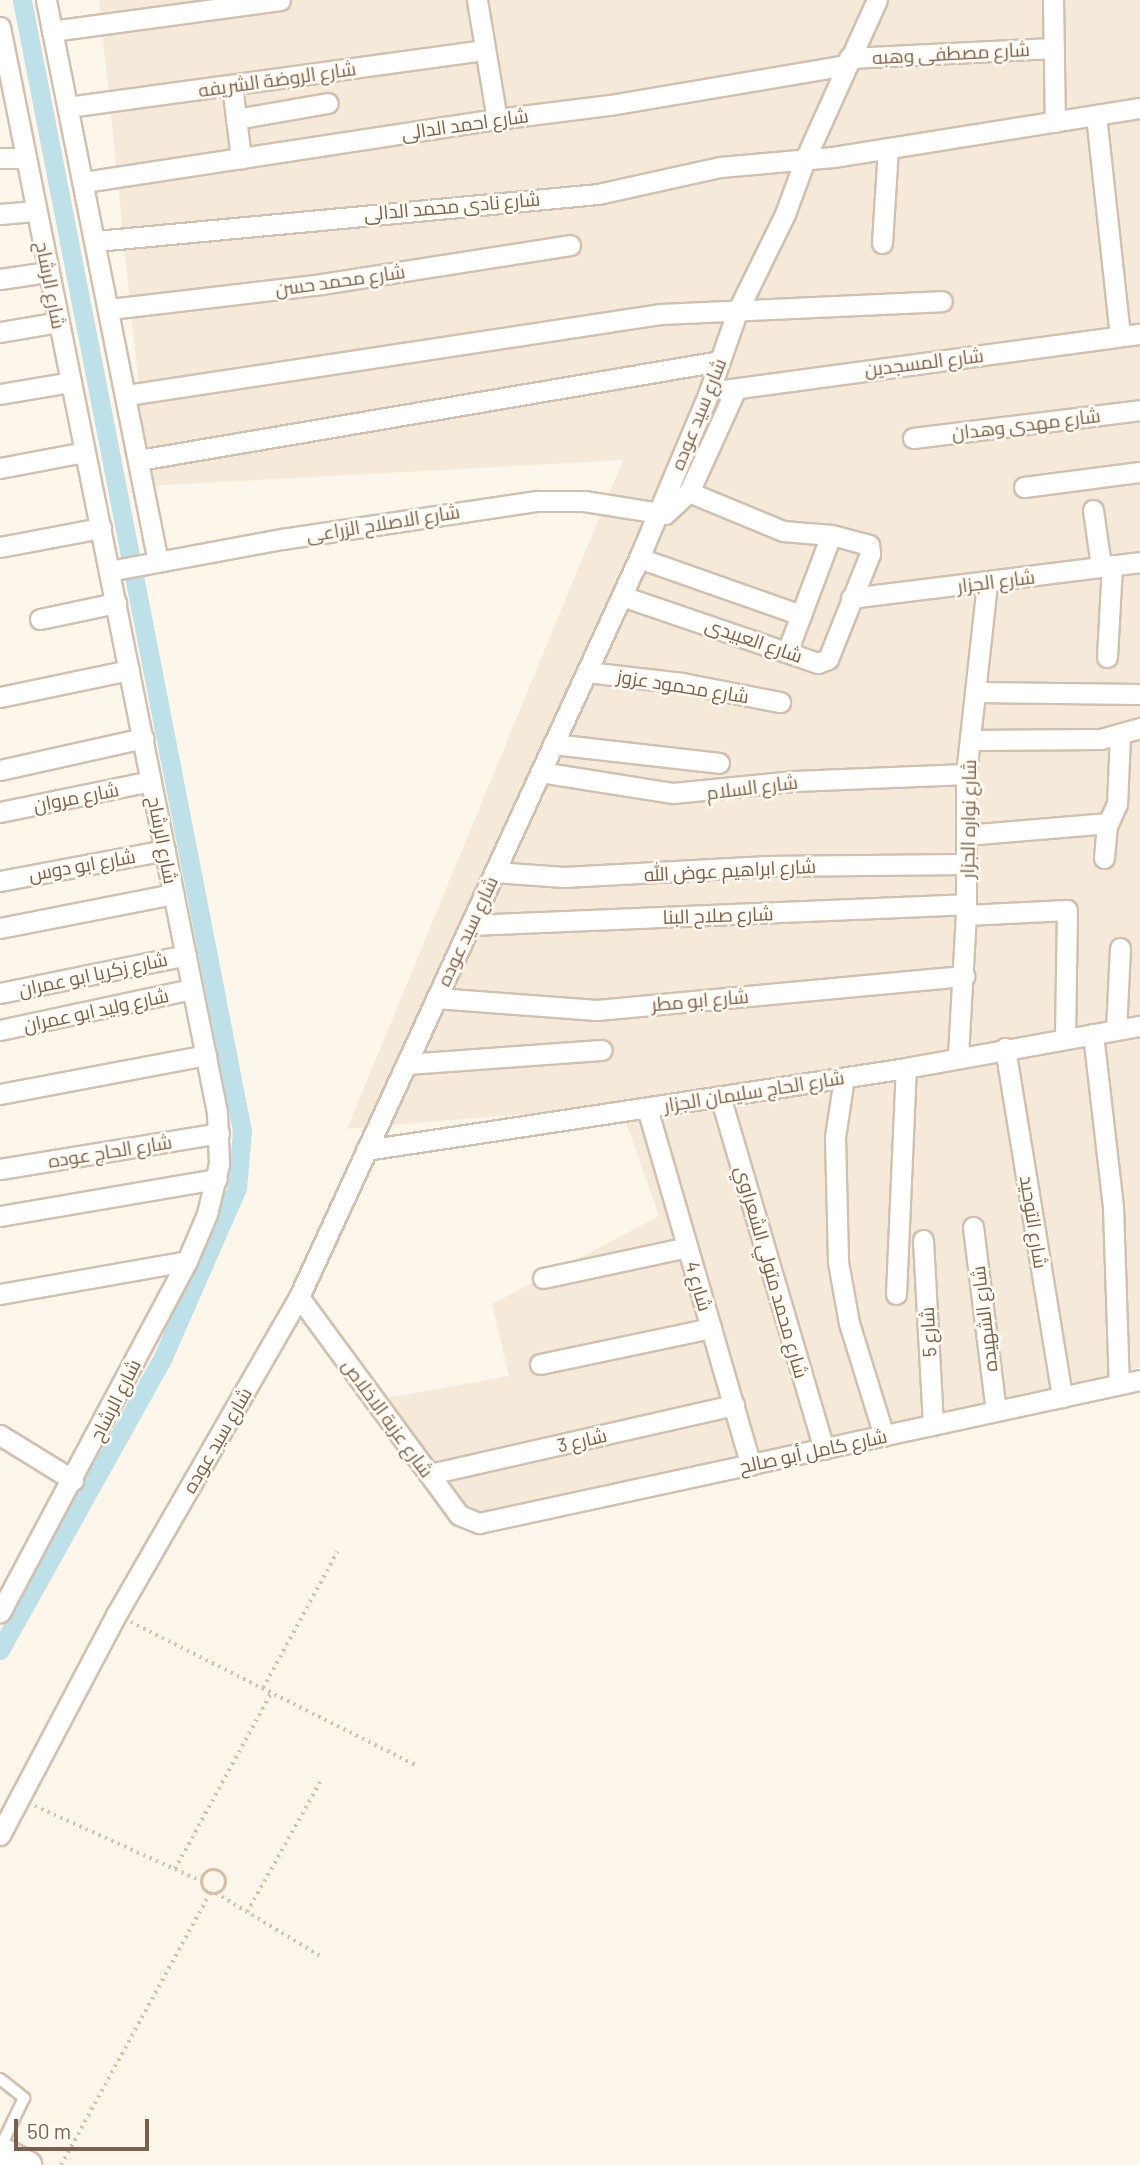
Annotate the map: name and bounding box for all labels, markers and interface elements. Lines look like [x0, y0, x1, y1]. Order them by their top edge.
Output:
street label: شارع مصطفى وهبه [872, 37, 1030, 69]
street label: شارع الروضة الشريفه [197, 57, 357, 101]
street label: شارع احمد الدالى [400, 104, 530, 144]
street label: شارع نادى محمد الدالى [363, 187, 541, 225]
street label: شارع الرشاح [31, 239, 71, 331]
street label: شارع محمد حسن [274, 260, 406, 300]
street label: شارع المسجدين [863, 343, 985, 381]
street label: شارع سيد عوده [665, 355, 731, 473]
street label: شارع مهدى وهدان [950, 404, 1102, 444]
street label: شارع الاصلاح الزراعى [305, 500, 461, 546]
street label: شارع الجزار [956, 565, 1036, 597]
street label: شارع العبيدى [702, 613, 806, 667]
street label: شارع محمود عزوز [615, 664, 751, 708]
street label: شارع نواره الجزار [956, 759, 980, 879]
street label: شارع السلام [705, 770, 799, 804]
street label: شارع مروان [31, 778, 121, 816]
street label: شارع الرشاح [143, 794, 183, 886]
street label: شارع ابو دوس [27, 844, 137, 886]
street label: شارع ابراهيم عوض الله [643, 854, 817, 886]
street label: شارع سيد عوده [432, 873, 502, 989]
street label: شارع صلاح البنا [662, 902, 774, 928]
street label: شارع زكريا ابو عمران [16, 947, 170, 1001]
street label: شارع وليد ابو عمران [21, 983, 171, 1037]
street label: شارع ابو مطر [650, 984, 750, 1016]
street label: شارع الحاج سليمان الجزار [662, 1065, 846, 1117]
street label: شارع الحاج عوده [46, 1130, 174, 1172]
street label: شارع محمد متولي الشعراوي [731, 1163, 813, 1381]
street label: شارع التوحيد [1015, 1174, 1053, 1270]
street label: شارع 4 [681, 1258, 717, 1314]
street label: شارع الشهيده [966, 1265, 1002, 1373]
street label: شارع 5 [915, 1306, 941, 1358]
street label: شارع عزبة الاخلاص [337, 1354, 439, 1482]
street label: شارع الرشاح [85, 1355, 145, 1445]
street label: شارع سيد عوده [178, 1383, 256, 1497]
street label: شارع 3 [555, 1423, 609, 1457]
street label: شارع كامل أبو صالح [737, 1424, 889, 1478]
scale bar [18, 2106, 152, 2150]
text: 50 m [27, 2118, 71, 2143]

